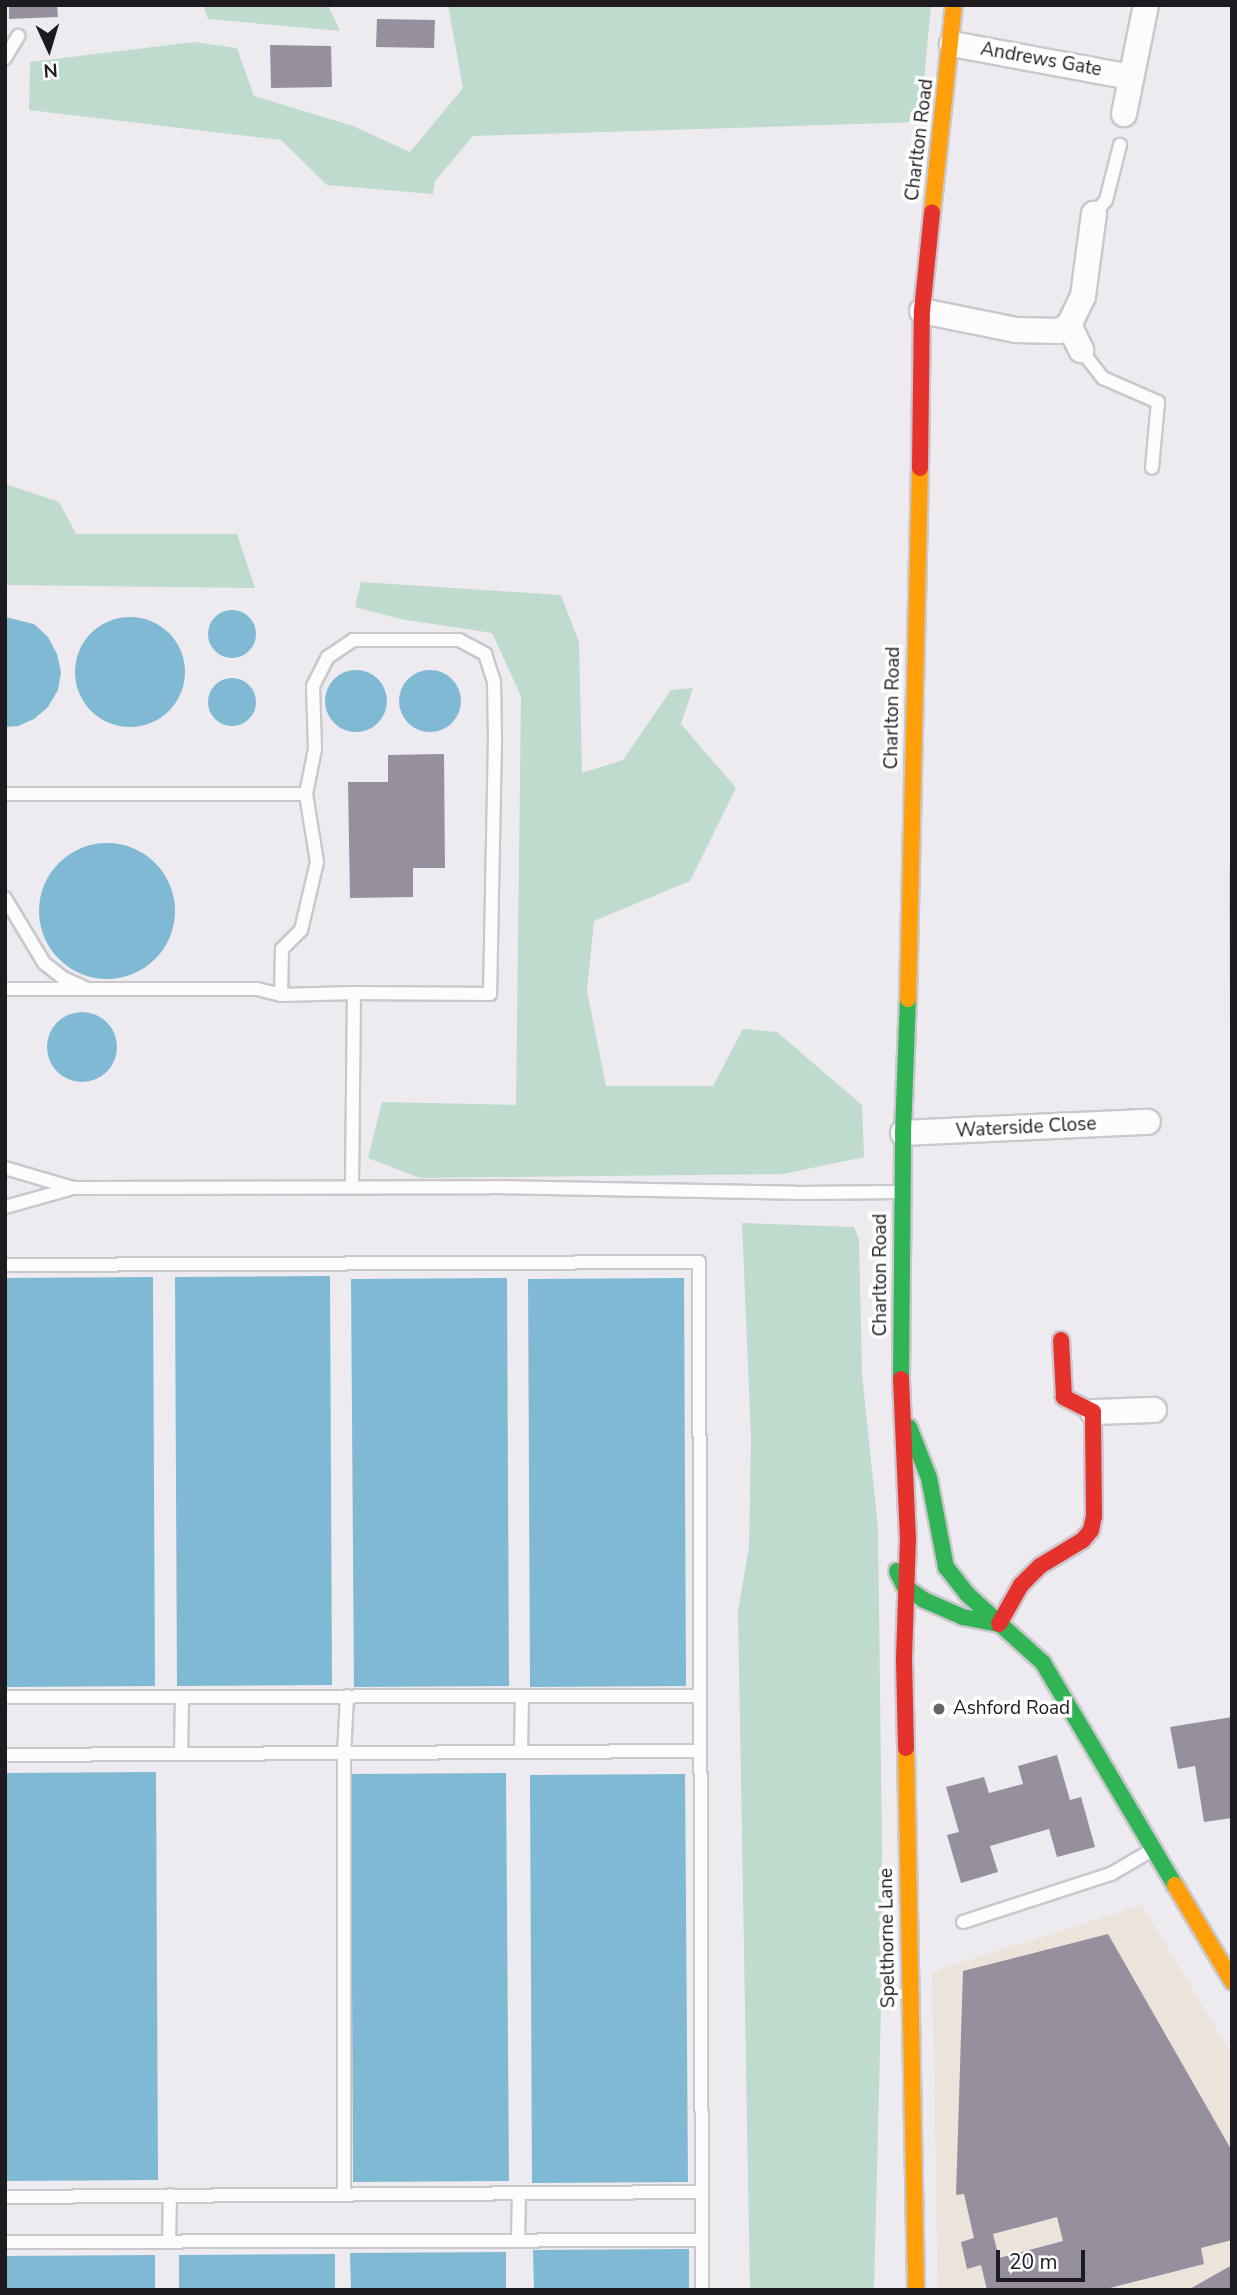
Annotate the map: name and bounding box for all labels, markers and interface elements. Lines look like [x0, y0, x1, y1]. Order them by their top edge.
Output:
north arrow [14, 14, 84, 84]
street label: Andrews Gate [979, 38, 1103, 82]
text: N [42, 56, 58, 83]
street label: Charlton Road [901, 78, 939, 202]
street label: Charlton Road [881, 646, 905, 770]
street label: Waterside Close [955, 1113, 1097, 1143]
street label: Charlton Road [870, 1214, 892, 1336]
place label: Ashford Road [953, 1698, 1070, 1720]
marker: Ashford Road [931, 1701, 947, 1717]
street label: Spelthorne Lane [875, 1868, 901, 2008]
scale bar [999, 2236, 1088, 2280]
text: 20 m [1009, 2248, 1058, 2276]

